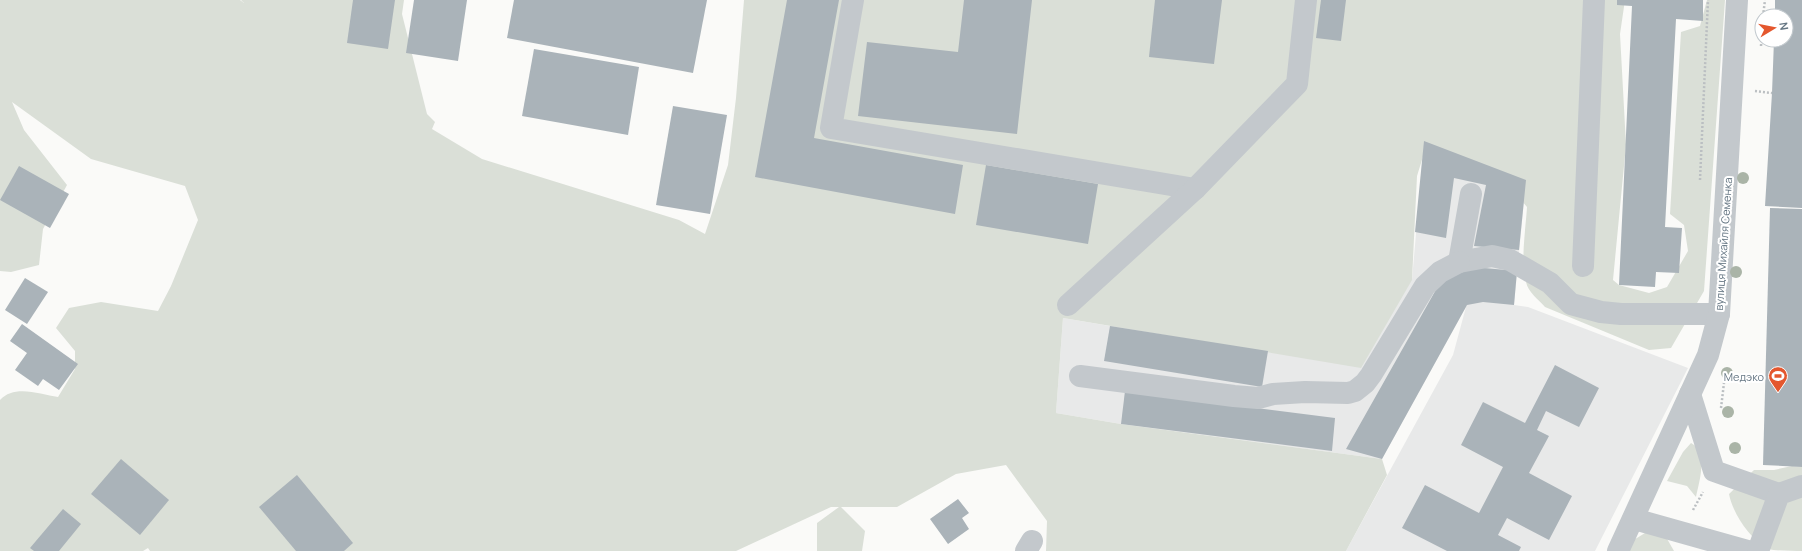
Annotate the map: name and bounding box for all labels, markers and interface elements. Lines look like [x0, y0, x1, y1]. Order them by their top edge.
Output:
north arrow [1754, 8, 1794, 48]
text: N [1776, 21, 1792, 31]
street label: вулиця Михайля Семенка [1711, 177, 1735, 311]
sports icon: Медэко [1767, 365, 1789, 393]
place label: Медэко [1724, 369, 1764, 384]

